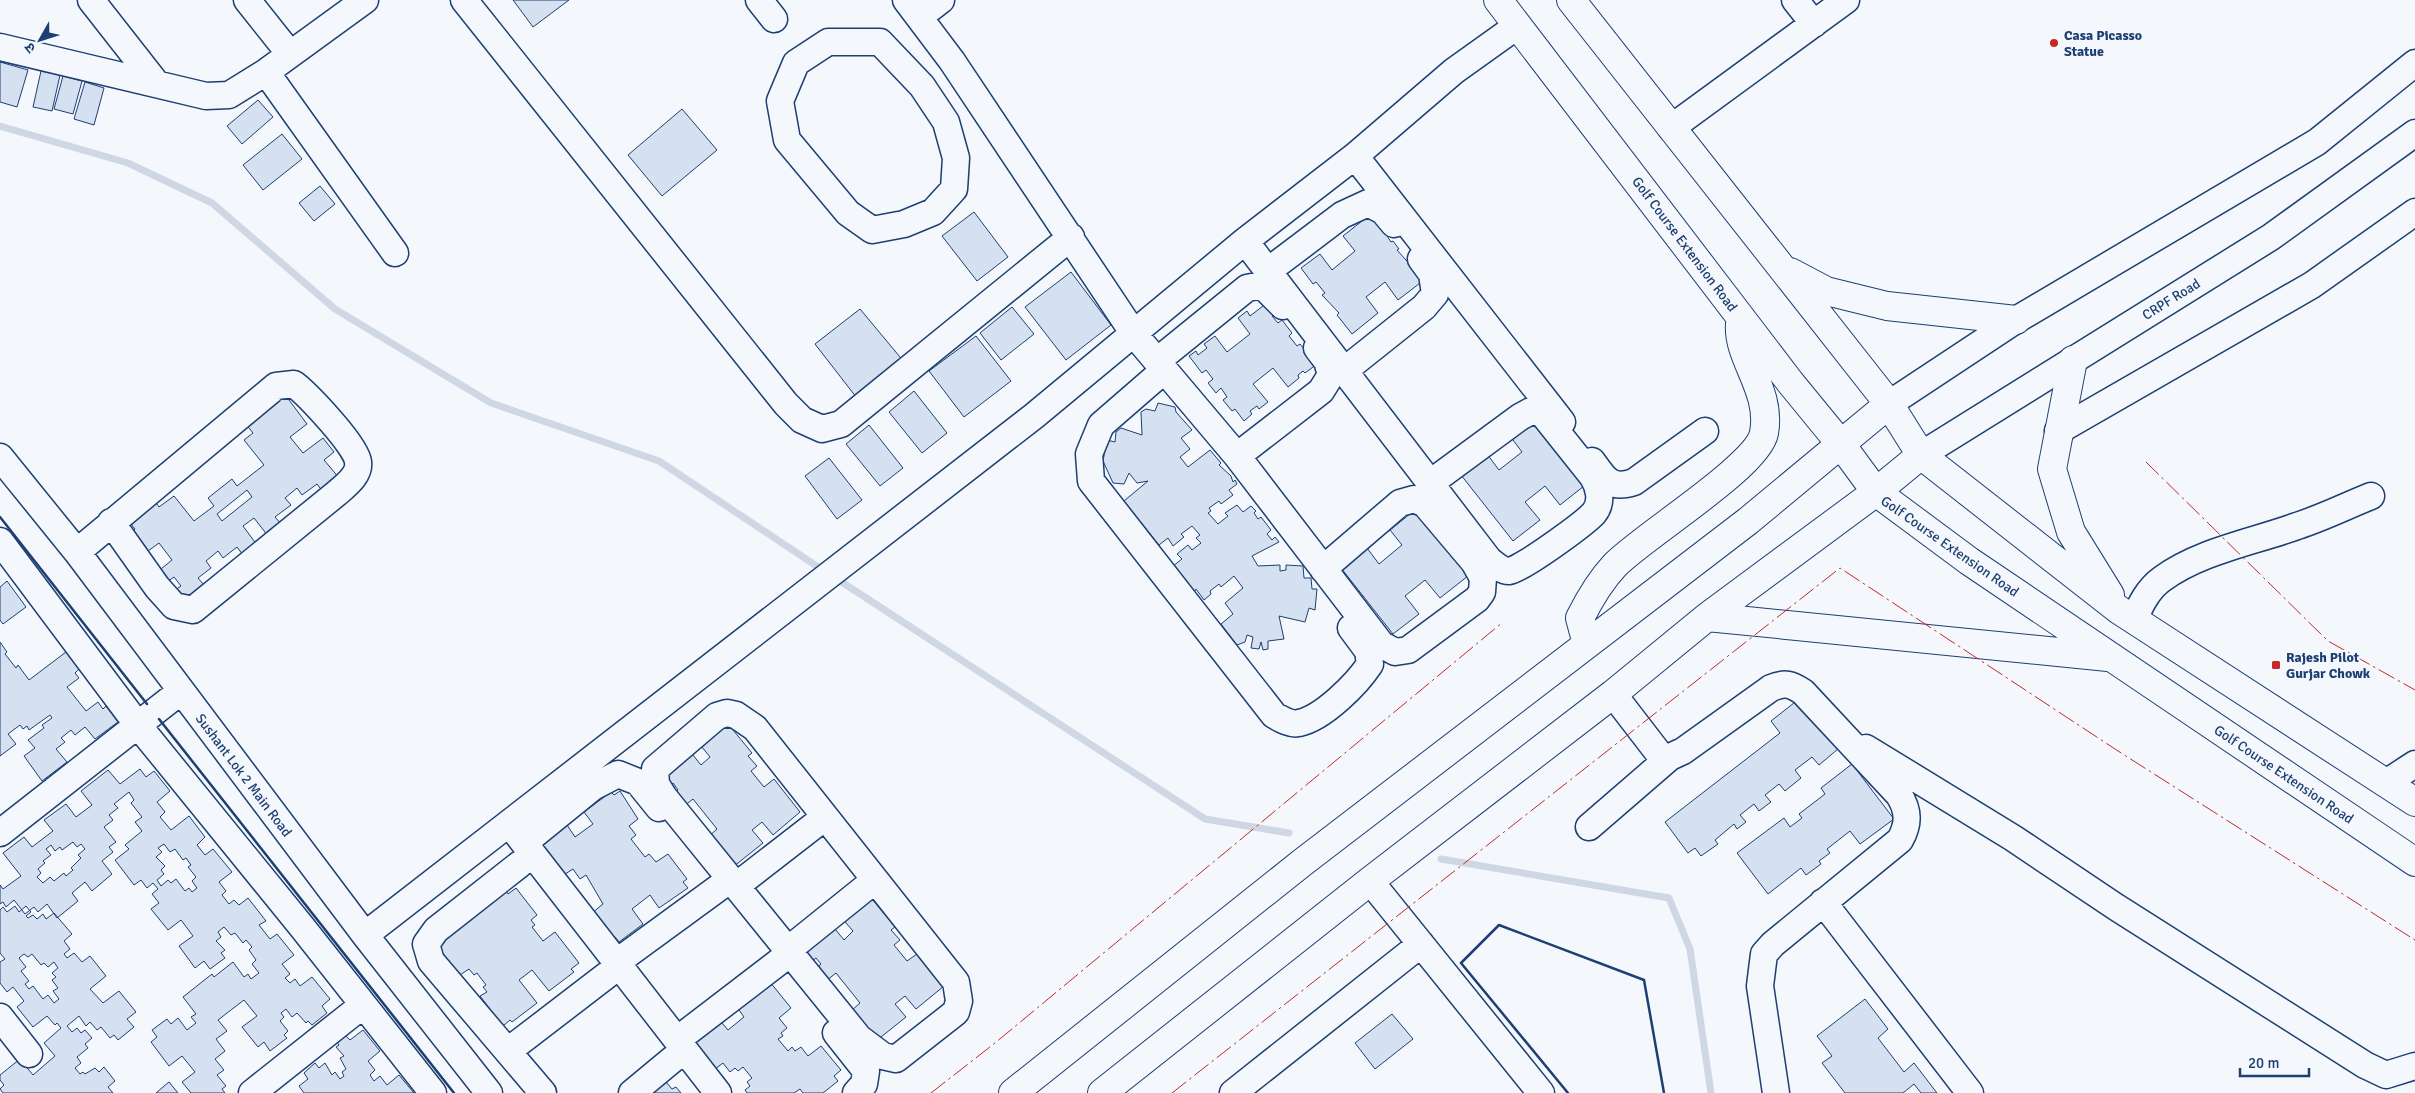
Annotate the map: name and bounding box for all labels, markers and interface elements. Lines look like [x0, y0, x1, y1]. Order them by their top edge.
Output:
north arrow [15, 15, 65, 65]
place label: Casa Picasso Statue [2064, 27, 2142, 60]
marker: Casa Picasso Statue [2048, 37, 2060, 49]
text: उ [21, 39, 39, 56]
street label: Golf Course Extension Road [1628, 174, 1741, 315]
street label: CRPF Road [2139, 275, 2203, 324]
street label: Golf Course Extension Road [1877, 492, 2022, 601]
place label: Rajesh Pilot Gurjar Chowk [2286, 649, 2371, 682]
marker: Rajesh Pilot Gurjar Chowk [2270, 659, 2282, 671]
street label: Sushant Lok 2 Main Road [192, 710, 295, 840]
street label: Golf Course Extension Road [2211, 721, 2357, 827]
scale bar [2240, 1046, 2309, 1078]
text: 20 m [2248, 1054, 2279, 1072]

